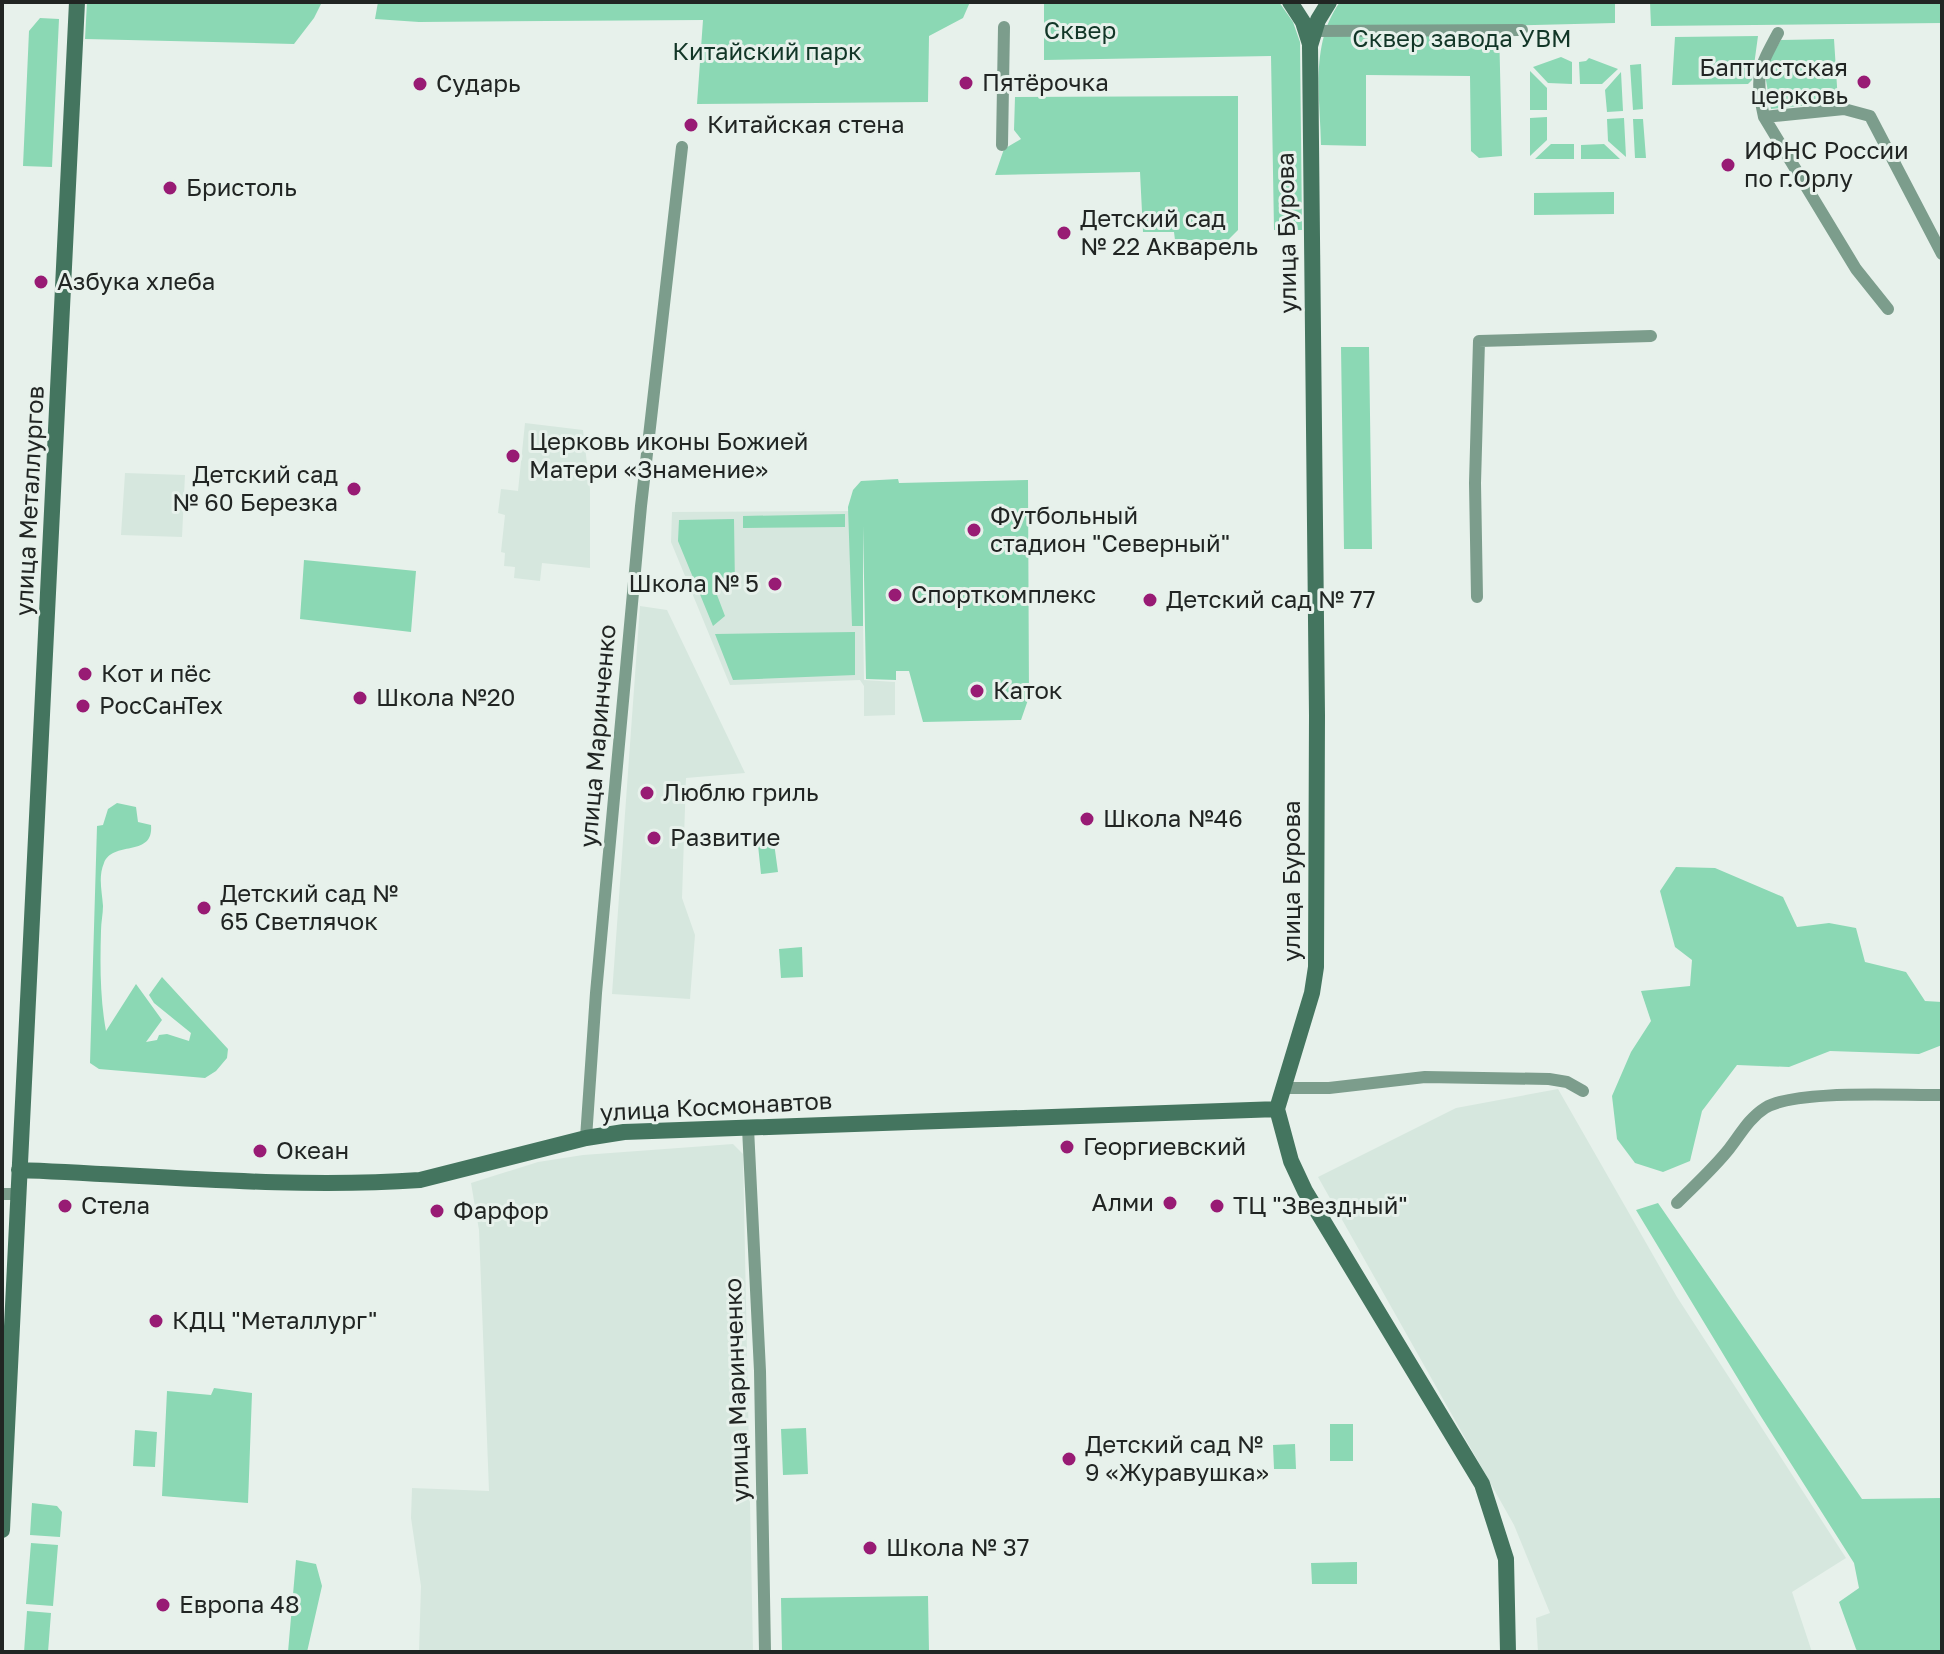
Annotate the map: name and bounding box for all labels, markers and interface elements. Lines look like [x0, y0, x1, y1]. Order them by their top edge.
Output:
park label: Сквер [1044, 15, 1116, 44]
park label: Сквер завода УВМ [1352, 23, 1572, 52]
park label: Китайский парк [672, 36, 862, 65]
place label: Баптистская церковь [1699, 52, 1848, 109]
place label: Пятёрочка [982, 67, 1109, 96]
place label: Сударь [436, 68, 521, 97]
marker: Баптистская церковь [1855, 73, 1873, 91]
marker: Пятёрочка [957, 74, 975, 92]
marker: Сударь [411, 75, 429, 93]
place label: Китайская стена [707, 109, 905, 138]
marker: Китайская стена [682, 116, 700, 134]
place label: ИФНС России по г.Орлу [1744, 135, 1909, 192]
street label: улица Бурова [1270, 152, 1301, 314]
marker: ИФНС России по г.Орлу [1719, 156, 1737, 174]
place label: Бристоль [186, 172, 297, 201]
marker: Бристоль [161, 179, 179, 197]
place label: Детский сад № 22 Акварель [1080, 203, 1258, 260]
marker: Детский сад № 22 Акварель [1055, 224, 1073, 242]
place label: Азбука хлеба [57, 266, 215, 295]
marker: Азбука хлеба [32, 273, 50, 291]
street label: улица Металлургов [8, 385, 49, 617]
place label: Церковь иконы Божией Матери «Знамение» [529, 426, 808, 483]
marker: Церковь иконы Божией Матери «Знамение» [504, 447, 522, 465]
place label: Детский сад № 60 Березка [172, 459, 338, 516]
marker: Детский сад № 60 Березка [345, 480, 363, 498]
place label: Футбольный стадион "Северный" [990, 500, 1230, 557]
marker: Футбольный стадион "Северный" [965, 521, 983, 539]
place label: Школа № 5 [628, 568, 759, 597]
marker: Школа № 5 [766, 575, 784, 593]
place label: Спорткомплекс [911, 579, 1096, 608]
place label: Детский сад № 77 [1166, 584, 1376, 613]
marker: Спорткомплекс [886, 586, 904, 604]
marker: Детский сад № 77 [1141, 591, 1159, 609]
street label: улица Маринченко [572, 623, 621, 849]
place label: Кот и пёс [101, 658, 211, 687]
marker: Кот и пёс [76, 665, 94, 683]
place label: Каток [993, 675, 1063, 704]
place label: Школа №20 [376, 682, 515, 711]
marker: Каток [968, 682, 986, 700]
marker: Школа №20 [351, 689, 369, 707]
place label: РосСанТех [99, 690, 223, 719]
marker: РосСанТех [74, 697, 92, 715]
place label: Люблю гриль [663, 777, 819, 806]
marker: Люблю гриль [638, 784, 656, 802]
street label: улица Бурова [1276, 800, 1305, 962]
place label: Школа №46 [1103, 803, 1243, 832]
marker: Школа №46 [1078, 810, 1096, 828]
place label: Развитие [670, 822, 780, 851]
marker: Развитие [645, 829, 663, 847]
place label: Детский сад № 65 Светлячок [220, 878, 398, 935]
marker: Детский сад № 65 Светлячок [195, 899, 213, 917]
street label: улица Космонавтов [599, 1085, 833, 1126]
place label: Георгиевский [1083, 1131, 1246, 1160]
place label: Океан [276, 1135, 349, 1164]
marker: Георгиевский [1058, 1138, 1076, 1156]
marker: Океан [251, 1142, 269, 1160]
place label: Алми [1091, 1187, 1154, 1216]
place label: Стела [81, 1190, 150, 1219]
place label: ТЦ "Звездный" [1233, 1190, 1408, 1219]
marker: Алми [1161, 1194, 1179, 1212]
place label: Фарфор [453, 1195, 549, 1224]
marker: Стела [56, 1197, 74, 1215]
marker: ТЦ "Звездный" [1208, 1197, 1226, 1215]
marker: Фарфор [428, 1202, 446, 1220]
street label: улица Маринченко [717, 1278, 754, 1503]
place label: КДЦ "Металлург" [172, 1305, 377, 1334]
marker: КДЦ "Металлург" [147, 1312, 165, 1330]
place label: Детский сад № 9 «Журавушка» [1085, 1429, 1269, 1486]
marker: Детский сад № 9 «Журавушка» [1060, 1450, 1078, 1468]
place label: Школа № 37 [886, 1532, 1029, 1561]
marker: Школа № 37 [861, 1539, 879, 1557]
place label: Европа 48 [179, 1589, 300, 1618]
marker: Европа 48 [154, 1596, 172, 1614]

